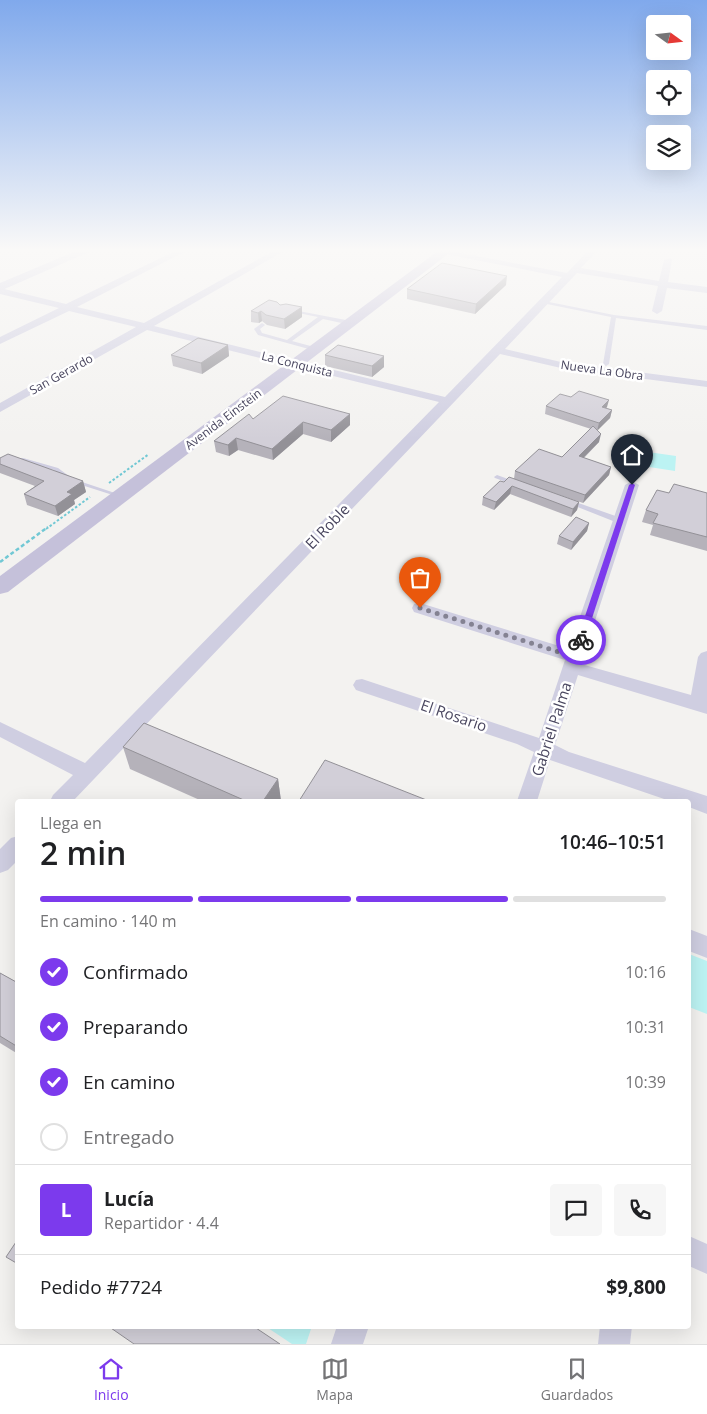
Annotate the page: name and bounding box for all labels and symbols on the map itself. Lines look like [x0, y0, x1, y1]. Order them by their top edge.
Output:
north arrow [646, 15, 691, 60]
street label: La Conquista [260, 347, 334, 381]
street label: San Gerardo [26, 350, 96, 398]
street label: Nueva La Obra [560, 356, 644, 384]
street label: Avenida Einstein [181, 385, 265, 453]
pin [611, 434, 653, 485]
street label: El Roble [300, 499, 354, 553]
pin [399, 557, 441, 608]
courier [556, 615, 606, 665]
street label: Gabriel Palma [526, 679, 576, 779]
street label: El Rosario [418, 694, 490, 736]

